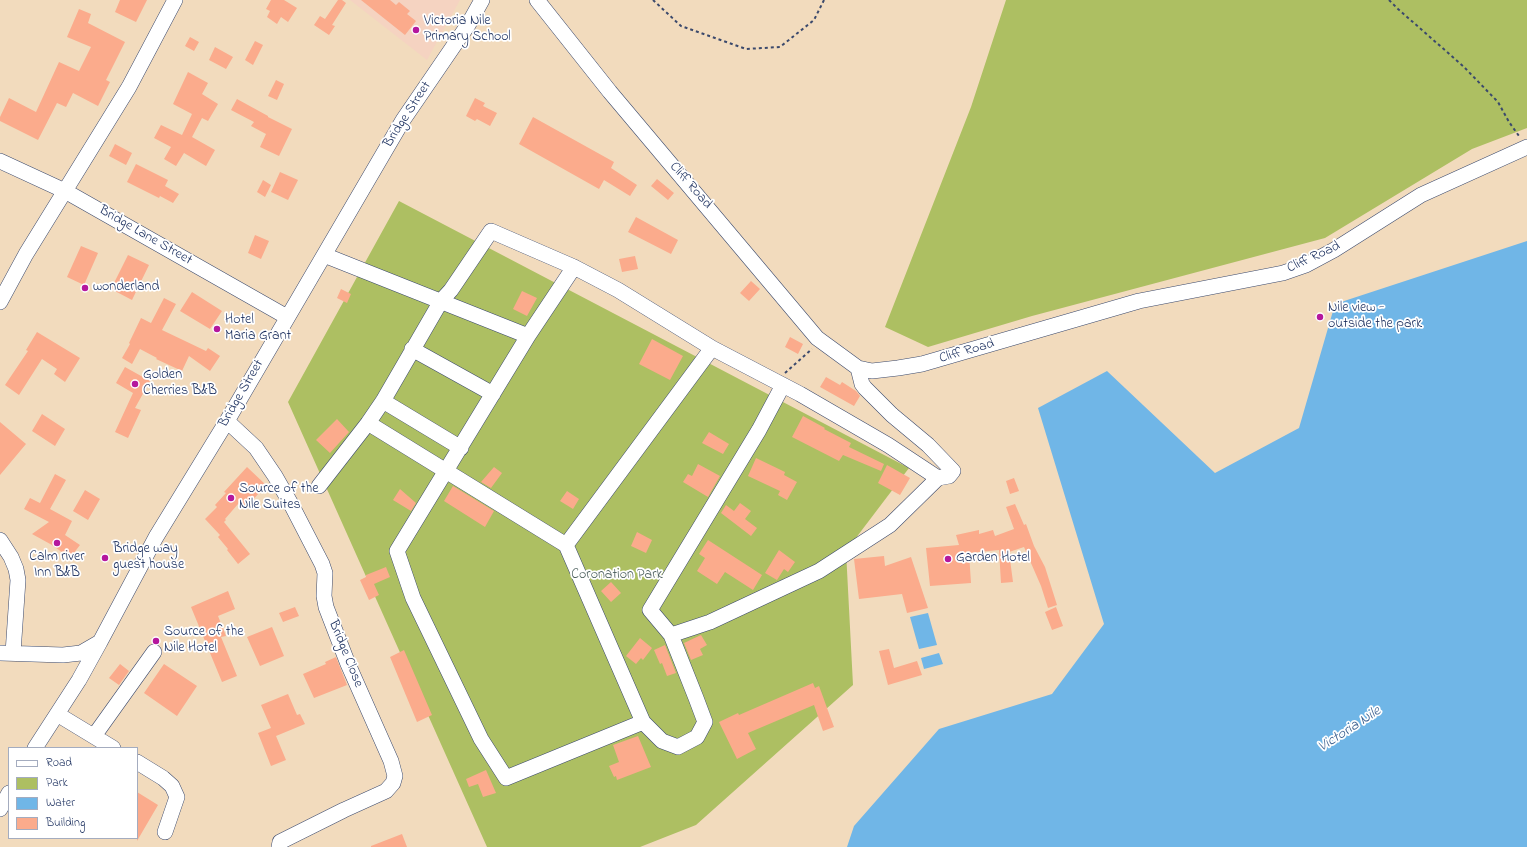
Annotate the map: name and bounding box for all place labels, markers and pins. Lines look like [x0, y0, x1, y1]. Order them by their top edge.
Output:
place label: Victoria Nile Primary School [424, 14, 511, 46]
marker: Victoria Nile Primary School [411, 25, 421, 35]
place label: wonderland [93, 280, 159, 296]
marker: wonderland [80, 283, 90, 293]
place label: Nile view - outside the park [1328, 301, 1422, 334]
marker: Nile view - outside the park [1315, 312, 1325, 322]
place label: Hotel Maria Grant [225, 313, 291, 346]
marker: Hotel Maria Grant [212, 324, 222, 334]
place label: Golden Cherries B&B [143, 368, 217, 400]
marker: Golden Cherries B&B [130, 379, 140, 389]
place label: Source of the Nile Suites [239, 482, 318, 514]
marker: Source of the Nile Suites [226, 493, 236, 503]
marker: Calm river Inn B&B [52, 538, 62, 548]
place label: Bridge way guest house [113, 542, 184, 574]
place label: Calm river Inn B&B [29, 550, 85, 582]
place label: Garden Hotel [956, 551, 1030, 567]
marker: Bridge way guest house [100, 553, 110, 563]
marker: Garden Hotel [943, 554, 953, 564]
place label: Source of the Nile Hotel [164, 625, 243, 658]
marker: Source of the Nile Hotel [151, 636, 161, 646]

